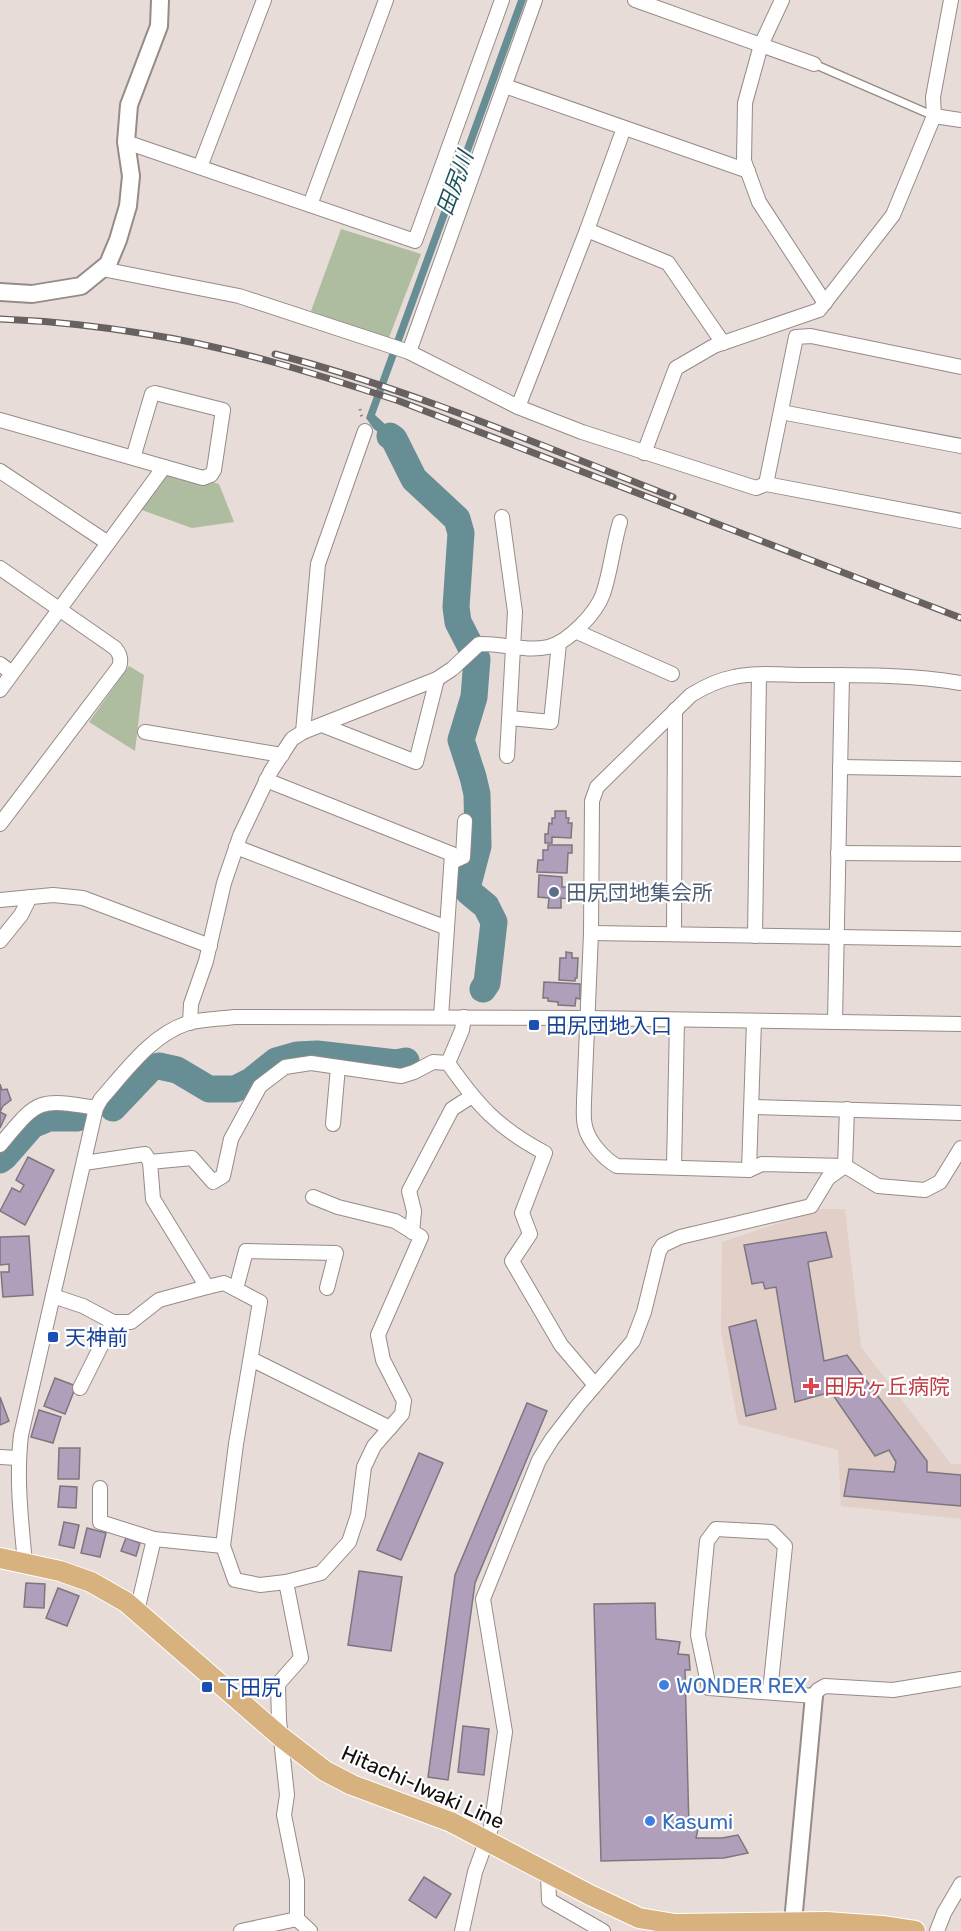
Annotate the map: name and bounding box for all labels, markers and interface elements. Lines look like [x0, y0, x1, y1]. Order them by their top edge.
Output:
water label: 田尻川 [431, 146, 480, 219]
place label: 田尻団地集会所 [566, 880, 713, 905]
marker: 田尻団地集会所 [547, 885, 561, 899]
place label: 田尻団地入口 [546, 1013, 672, 1038]
marker: 田尻団地入口 [527, 1018, 541, 1032]
place label: 天神前 [65, 1325, 128, 1350]
marker: 天神前 [46, 1330, 60, 1344]
place label: 田尻ヶ丘病院 [824, 1374, 950, 1399]
marker: 田尻ヶ丘病院 [802, 1377, 820, 1395]
place label: WONDER REX [676, 1673, 807, 1698]
place label: 下田尻 [219, 1675, 282, 1700]
marker: WONDER REX [657, 1678, 671, 1692]
marker: 下田尻 [200, 1680, 214, 1694]
street label: Hitachi-Iwaki Line [338, 1740, 508, 1834]
place label: Kasumi [662, 1809, 733, 1834]
marker: Kasumi [643, 1814, 657, 1828]

